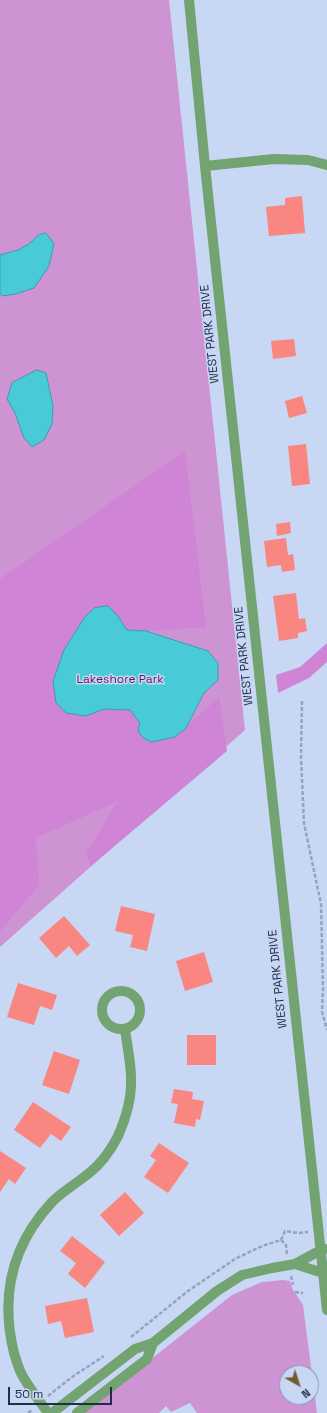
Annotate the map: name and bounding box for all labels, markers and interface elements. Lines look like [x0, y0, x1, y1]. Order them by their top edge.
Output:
street label: WEST PARK DRIVE [198, 284, 222, 384]
street label: WEST PARK DRIVE [232, 606, 256, 706]
park label: Lakeshore Park [76, 673, 164, 687]
street label: WEST PARK DRIVE [266, 929, 290, 1029]
north arrow [279, 1365, 319, 1405]
scale bar [10, 1379, 114, 1405]
text: 50 m [15, 1386, 43, 1402]
text: N [299, 1386, 313, 1401]

